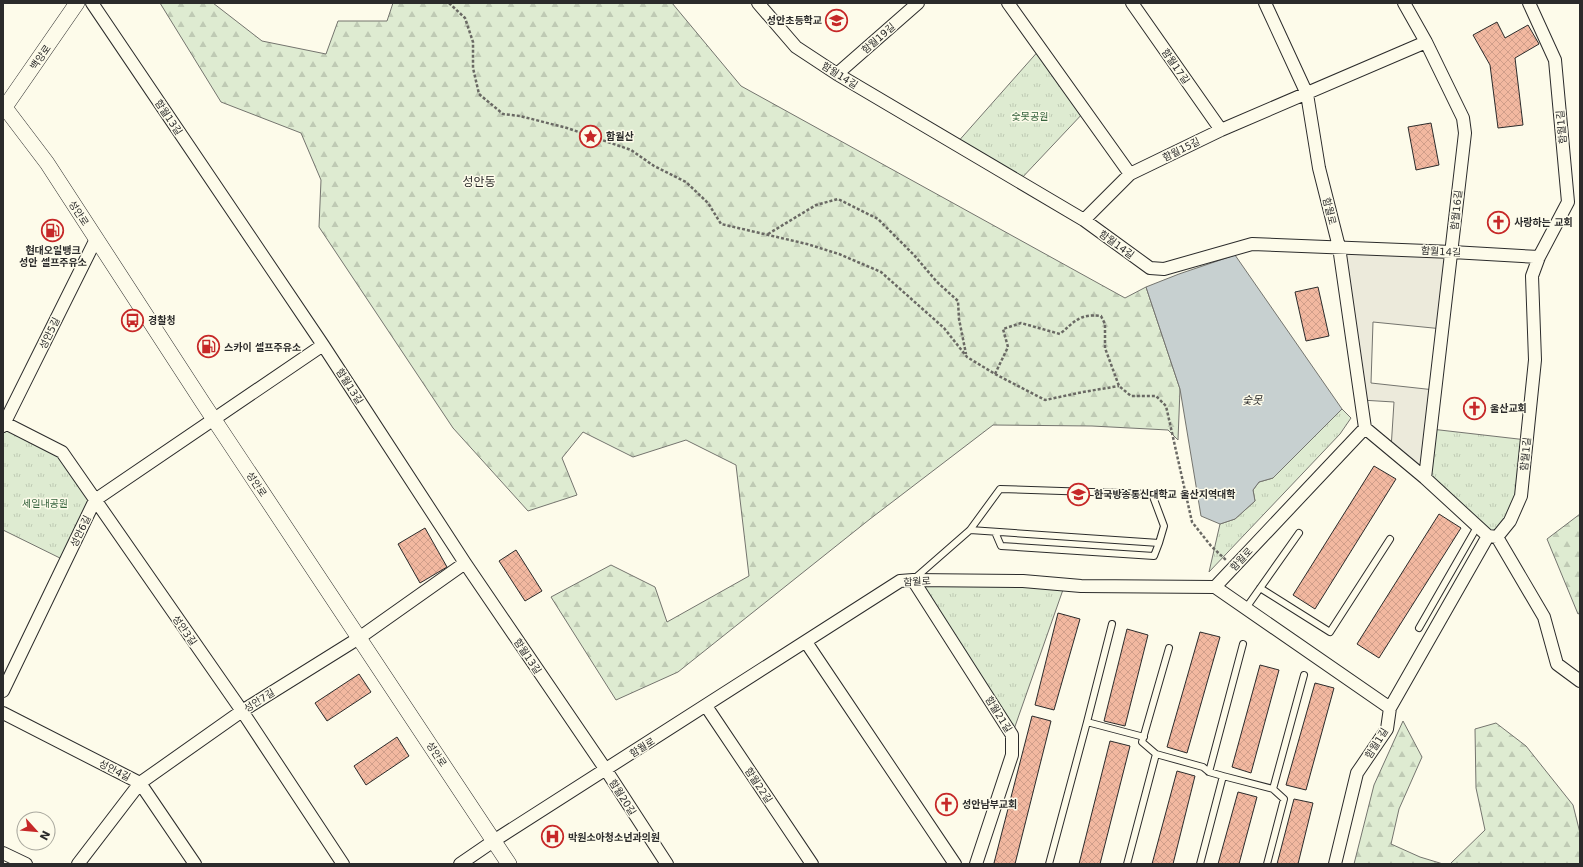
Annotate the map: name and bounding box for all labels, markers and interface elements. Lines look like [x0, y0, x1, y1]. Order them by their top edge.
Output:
school or university icon: 성안초등학교 [824, 7, 850, 33]
place label: 성안초등학교 [767, 14, 822, 26]
street label: 함월19길 [860, 21, 897, 56]
street label: 백양로 [28, 43, 53, 72]
street label: 함월17길 [1160, 47, 1192, 86]
street label: 함월14길 [820, 60, 860, 91]
street label: 함월13길 [153, 97, 184, 137]
street label: 함월1길 [1555, 110, 1568, 144]
park label: 숯못공원 [1012, 111, 1048, 122]
place icon: 함월산 [578, 123, 604, 149]
place label: 함월산 [606, 130, 634, 142]
street label: 함월15길 [1161, 136, 1202, 163]
district label: 성안동 [462, 175, 496, 189]
street label: 함월16길 [1449, 189, 1464, 231]
street label: 함월로 [1321, 196, 1338, 226]
street label: 성안로 [66, 199, 91, 228]
church icon: 사랑하는 교회 [1486, 209, 1512, 235]
fuel station icon: 현대오일뱅크 성안 셀프주유소 [40, 217, 66, 243]
place label: 사랑하는 교회 [1514, 217, 1573, 228]
street label: 함월14길 [1097, 228, 1136, 261]
place label: 현대오일뱅크 성안 셀프주유소 [19, 244, 87, 268]
street label: 함월14길 [1421, 245, 1461, 258]
bus stop icon: 경찰청 [120, 307, 146, 333]
place label: 경찰청 [148, 315, 176, 326]
street label: 성안5길 [37, 316, 62, 351]
fuel station icon: 스카이 셀프주유소 [195, 334, 221, 360]
place label: 스카이 셀프주유소 [224, 342, 301, 353]
street label: 함월13길 [334, 366, 365, 406]
water label: 숯못 [1242, 394, 1263, 407]
church icon: 울산교회 [1461, 395, 1487, 421]
place label: 울산교회 [1490, 403, 1527, 414]
street label: 함월1길 [1518, 437, 1533, 472]
street label: 성안로 [244, 470, 269, 499]
school or university icon: 한국방송통신대학교 울산지역대학 [1065, 481, 1091, 507]
place label: 한국방송통신대학교 울산지역대학 [1094, 488, 1235, 500]
park label: 세일내공원 [22, 498, 68, 509]
street label: 성안6길 [68, 514, 93, 549]
street label: 함월로 [1228, 545, 1255, 573]
street label: 함월로 [903, 575, 931, 588]
street label: 성안3길 [170, 613, 199, 647]
street label: 함월13길 [512, 636, 543, 676]
street label: 성안7길 [242, 687, 277, 714]
street label: 함월21길 [983, 694, 1014, 734]
street label: 함월1길 [1363, 726, 1390, 761]
street label: 함월로 [628, 735, 657, 759]
street label: 성안로 [424, 740, 449, 769]
street label: 성안4길 [97, 758, 132, 783]
street label: 함월22길 [743, 765, 774, 805]
street label: 함월20길 [607, 777, 638, 817]
church icon: 성안남부교회 [934, 791, 960, 817]
place label: 성안남부교회 [962, 799, 1017, 810]
north arrow [16, 811, 56, 851]
hospital icon: 박원소아청소년과의원 [540, 824, 566, 850]
text: N [37, 828, 52, 842]
place label: 박원소아청소년과의원 [568, 832, 660, 843]

